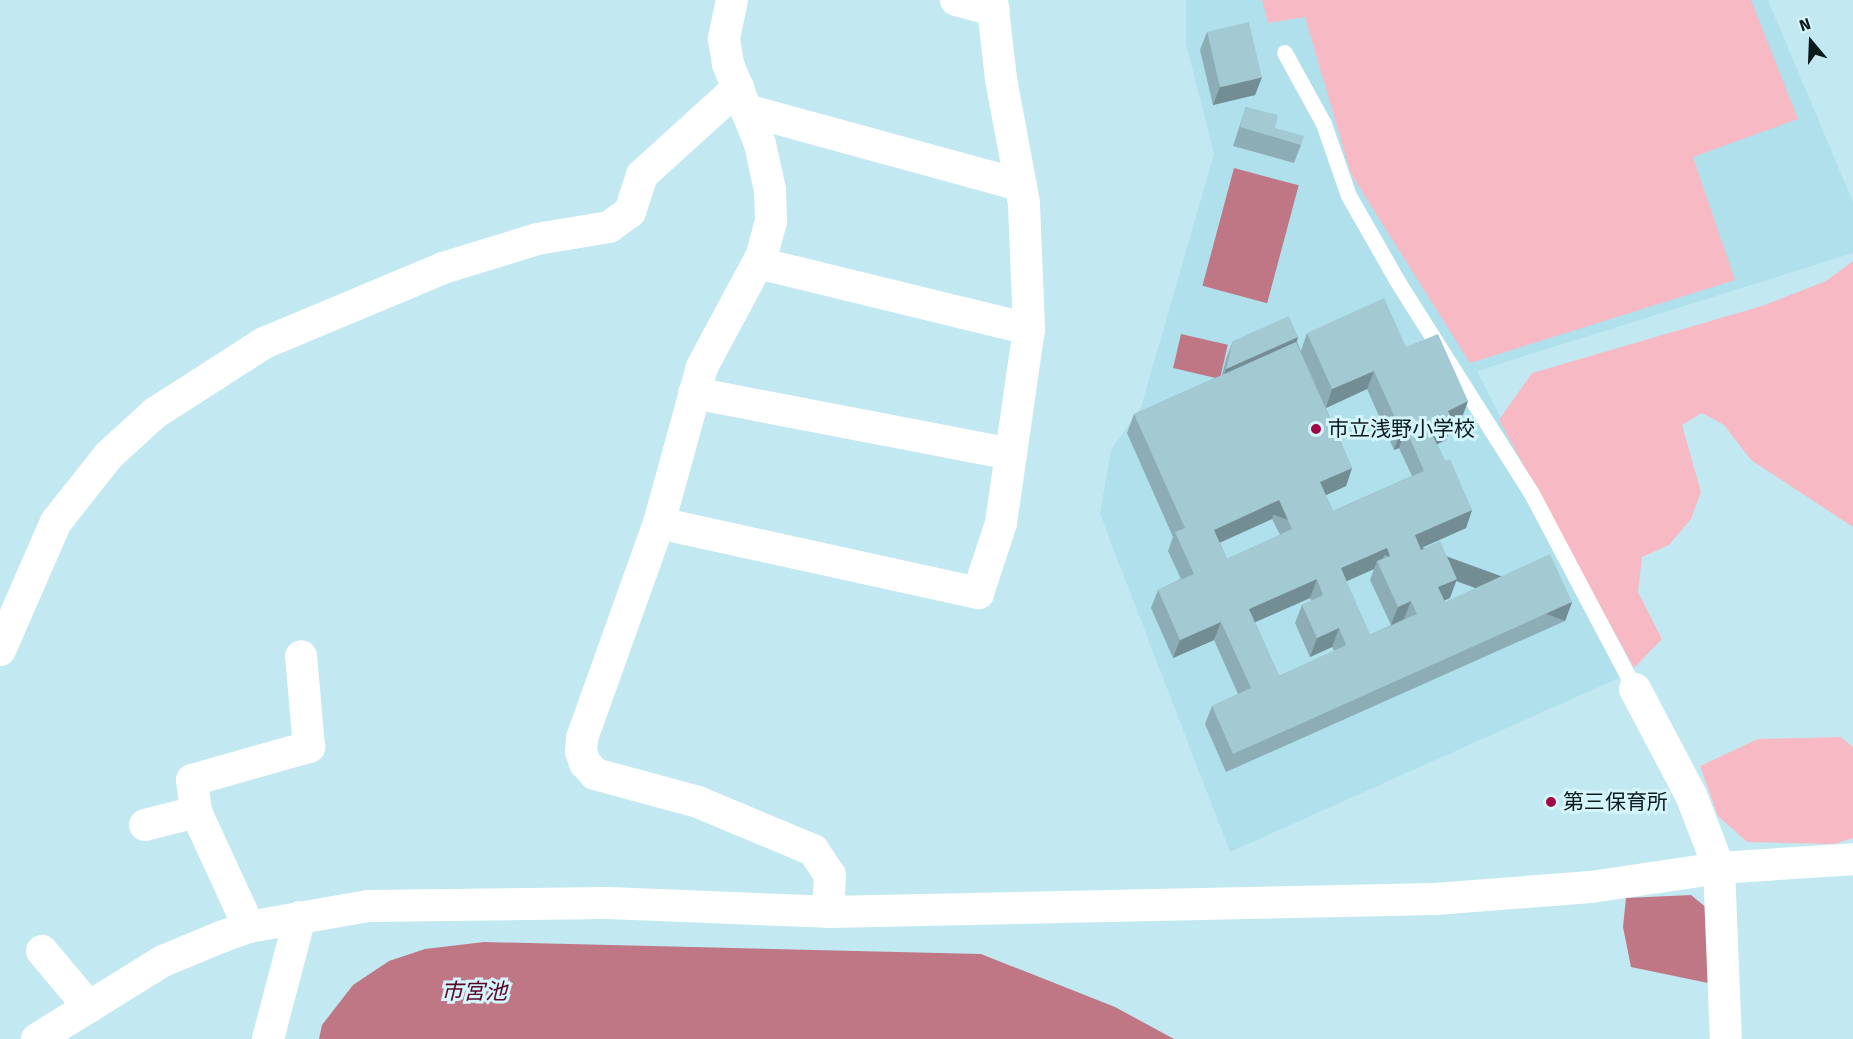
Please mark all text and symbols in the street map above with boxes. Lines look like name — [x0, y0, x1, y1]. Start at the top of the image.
north arrow — [1781, 12, 1841, 72]
text: N — [1797, 14, 1813, 35]
place label: 市立浅野小学校 — [1328, 416, 1475, 442]
marker: 市立浅野小学校 — [1309, 422, 1323, 436]
place label: 第三保育所 — [1563, 789, 1668, 815]
marker: 第三保育所 — [1544, 795, 1558, 809]
water label: 市宮池 — [441, 979, 507, 1005]

